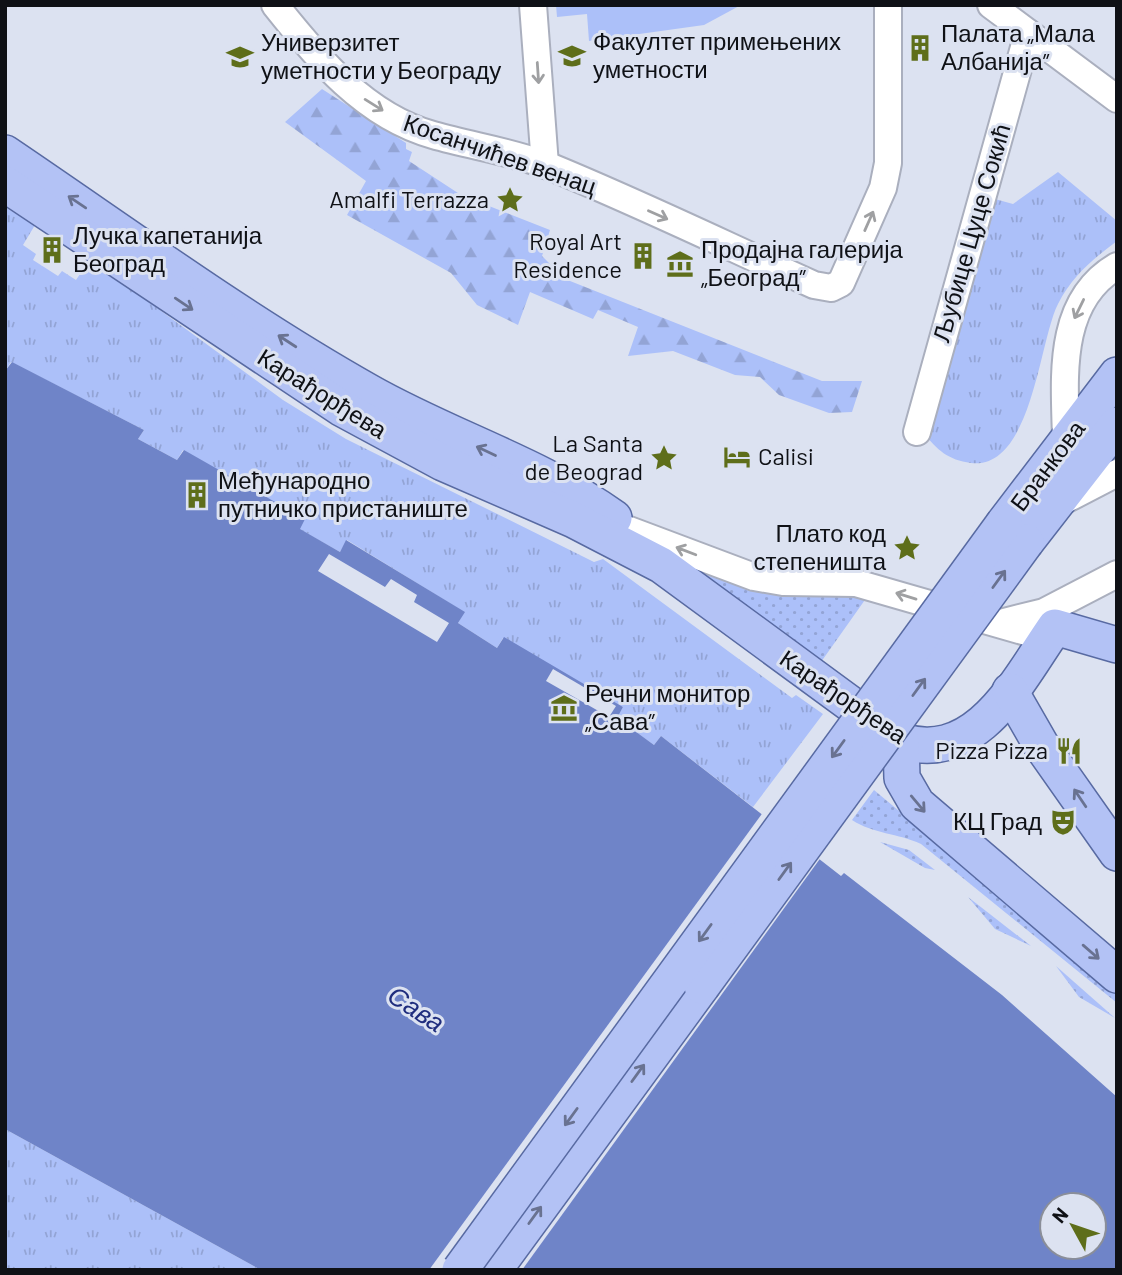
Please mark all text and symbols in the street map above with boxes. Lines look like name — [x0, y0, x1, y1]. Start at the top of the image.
place label: Палата „Мала Албанија” — [941, 18, 1096, 75]
place label: Факултет примењених уметности — [593, 26, 841, 83]
place label: Универзитет уметности у Београду — [261, 27, 501, 84]
building icon: Палата „Мала Албанија” — [905, 33, 935, 63]
school or university icon: Факултет примењених уметности — [557, 41, 587, 71]
school or university icon: Универзитет уметности у Београду — [225, 42, 255, 72]
one-way arrow — [532, 62, 545, 84]
one-way arrow — [363, 99, 383, 113]
street label: Косанчићев венац — [400, 107, 601, 200]
street label: Љубице Цуце Сокић — [926, 120, 1016, 345]
place label: Amalfi Terrazza — [329, 184, 489, 213]
place icon: Amalfi Terrazza — [495, 185, 525, 215]
one-way arrow — [68, 195, 87, 209]
one-way arrow — [647, 209, 668, 222]
one-way arrow — [863, 211, 876, 232]
place label: Лучка капетанија Београд — [73, 220, 263, 277]
place label: Royal Art Residence — [513, 226, 622, 283]
place label: Продајна галерија „Београд” — [701, 234, 904, 291]
building icon: Лучка капетанија Београд — [37, 235, 67, 265]
building icon: Royal Art Residence — [628, 241, 658, 271]
museum icon: Продајна галерија „Београд” — [665, 249, 695, 279]
one-way arrow — [174, 297, 193, 311]
one-way arrow — [1072, 298, 1086, 318]
one-way arrow — [277, 334, 297, 348]
street label: Карађорђева — [253, 342, 393, 444]
street label: Бранкова — [1003, 414, 1091, 516]
place label: La Santa de Beograd — [524, 428, 643, 485]
place label: Calisi — [758, 441, 814, 470]
hotel icon: Calisi — [722, 442, 752, 472]
one-way arrow — [476, 443, 497, 457]
place icon: La Santa de Beograd — [649, 443, 679, 473]
place label: Међународно путничко пристаниште — [218, 465, 468, 522]
building icon: Међународно путничко пристаниште — [182, 480, 212, 510]
place label: Плато код степеништа — [754, 518, 887, 575]
place icon: Плато код степеништа — [892, 533, 922, 563]
one-way arrow — [675, 544, 697, 557]
one-way arrow — [991, 570, 1006, 589]
one-way arrow — [896, 589, 918, 602]
street label: Карађорђева — [775, 643, 913, 749]
place label: Речни монитор „Сава” — [585, 678, 750, 735]
one-way arrow — [912, 679, 927, 697]
museum icon: Речни монитор „Сава” — [549, 693, 579, 723]
place label: Pizza Pizza — [935, 735, 1048, 764]
restaurant icon: Pizza Pizza — [1054, 736, 1084, 766]
one-way arrow — [831, 740, 846, 758]
one-way arrow — [1072, 789, 1087, 808]
one-way arrow — [910, 795, 926, 813]
place label: КЦ Град — [953, 806, 1042, 835]
theatre icon: КЦ Град — [1048, 807, 1078, 837]
one-way arrow — [778, 862, 793, 881]
one-way arrow — [697, 924, 712, 942]
one-way arrow — [1081, 944, 1099, 960]
water label: Сава — [383, 978, 451, 1037]
one-way arrow — [630, 1064, 645, 1083]
one-way arrow — [564, 1108, 579, 1127]
north arrow — [1038, 1191, 1108, 1261]
text: N — [1047, 1203, 1072, 1227]
one-way arrow — [527, 1206, 542, 1225]

